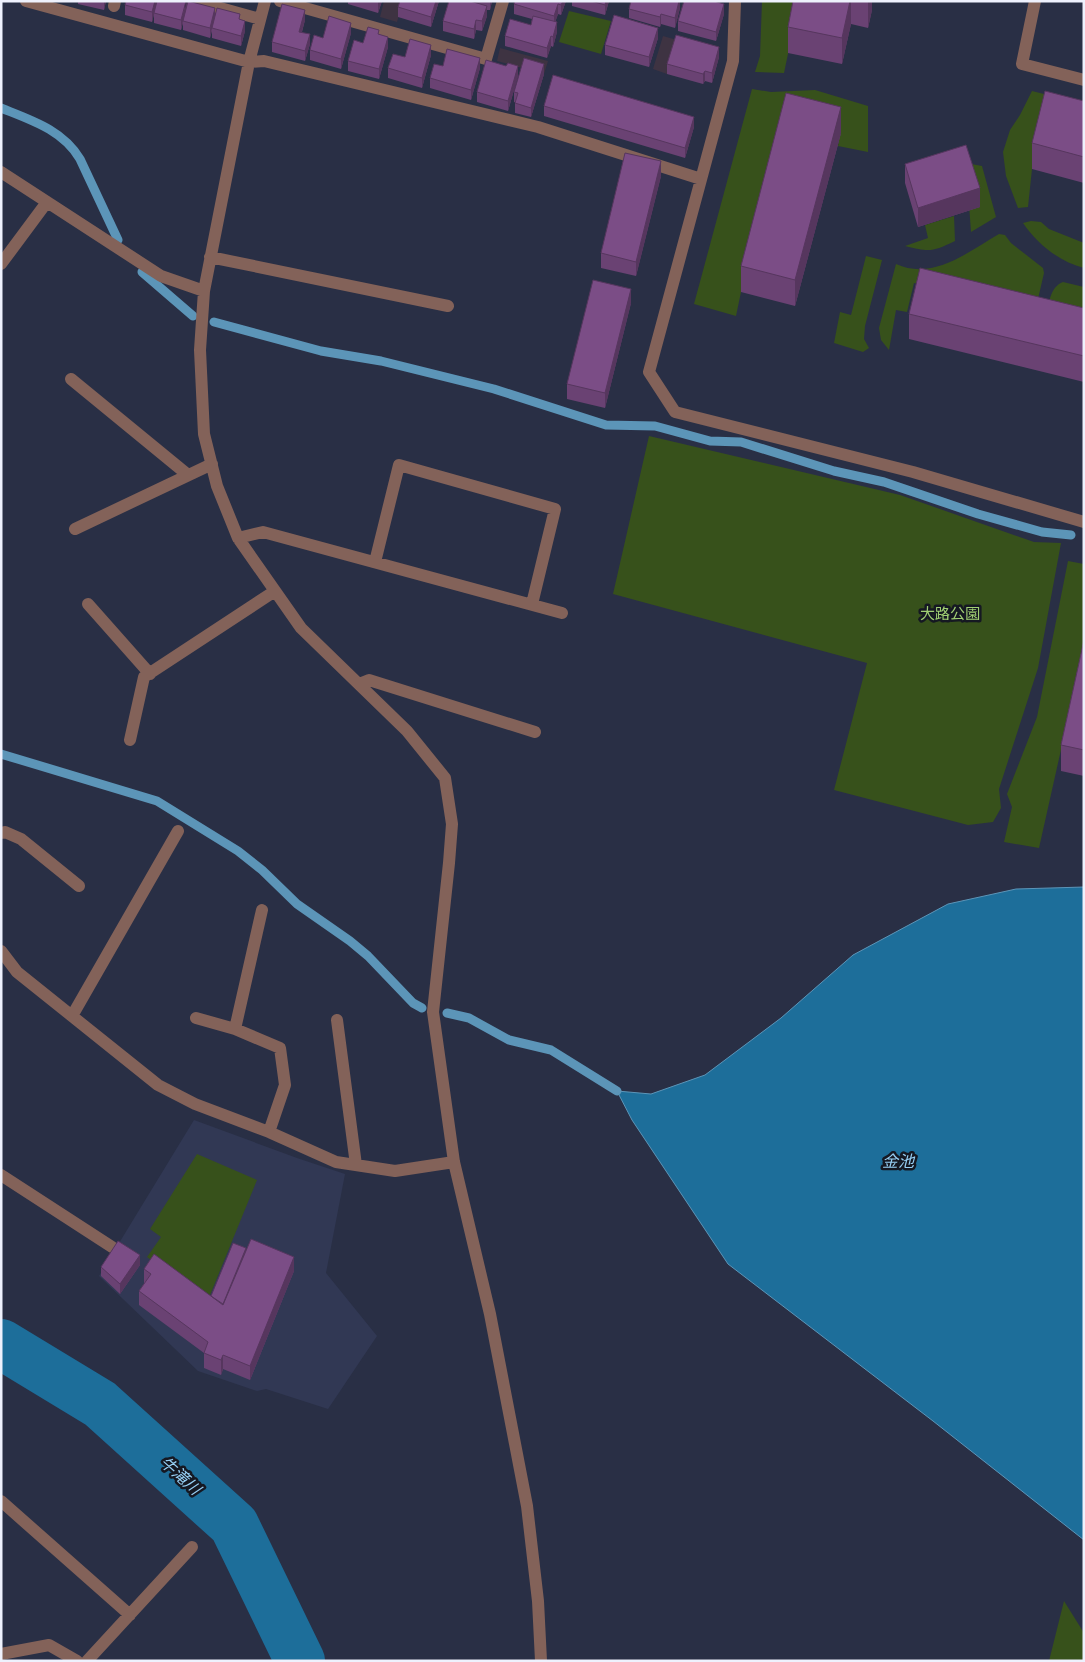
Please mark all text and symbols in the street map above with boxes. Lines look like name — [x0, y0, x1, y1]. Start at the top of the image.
park label: 大路公園 — [920, 605, 980, 623]
water label: 金池 — [882, 1152, 916, 1172]
water label: 牛滝川 — [155, 1453, 206, 1501]

